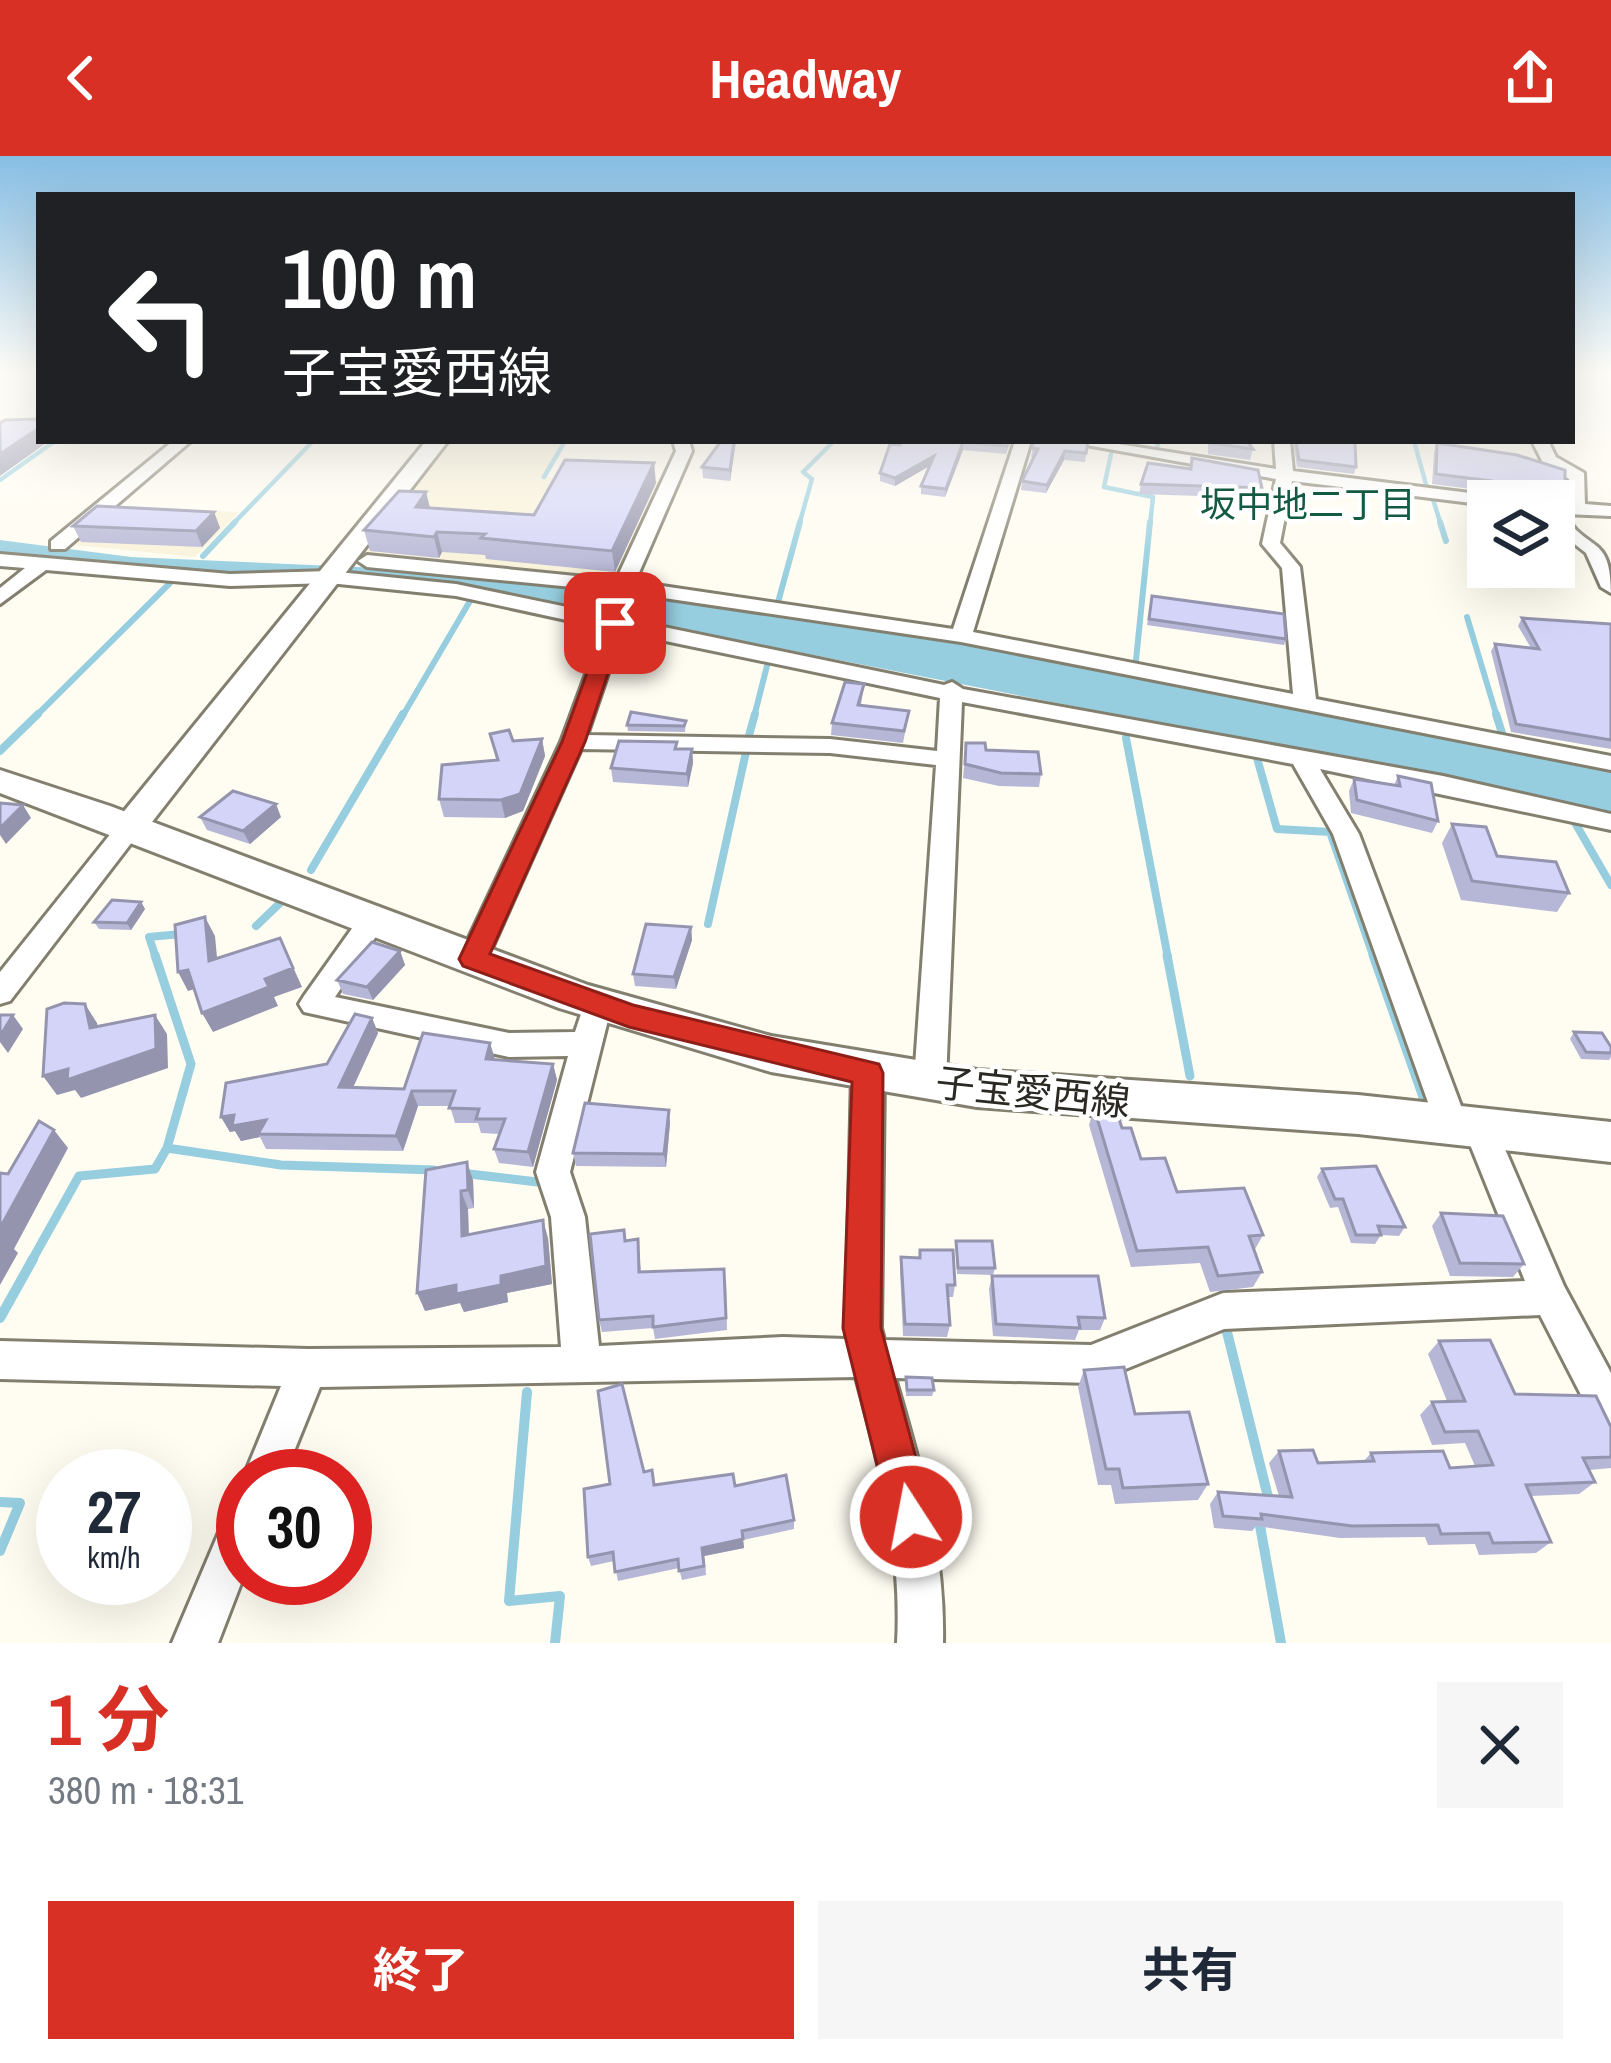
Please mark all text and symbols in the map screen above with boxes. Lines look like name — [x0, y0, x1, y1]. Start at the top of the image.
text: Headway — [710, 42, 901, 115]
icon: back — [48, 45, 114, 111]
icon: share — [1497, 45, 1563, 111]
text: 100 m — [282, 221, 477, 334]
icon: left — [84, 240, 240, 396]
text: 子宝愛西線 — [282, 336, 552, 409]
district label: 坂中地二丁目 — [1200, 480, 1416, 528]
map controls — [1467, 480, 1575, 588]
button: layers — [1467, 480, 1575, 588]
pin — [564, 572, 666, 674]
icon: arrive — [582, 590, 648, 656]
street label: 子宝愛西線 — [933, 1056, 1133, 1128]
speed limit sign: 30 — [216, 1449, 372, 1605]
position arrow — [848, 1454, 974, 1580]
text: 27 — [87, 1471, 141, 1552]
text: km/h — [87, 1537, 141, 1577]
text: 1 分 — [48, 1670, 169, 1767]
button: close — [1437, 1682, 1563, 1808]
text: 380 m · 18:31 — [48, 1764, 244, 1816]
button: 終了 — [48, 1901, 794, 2039]
button: 共有 — [818, 1901, 1563, 2039]

